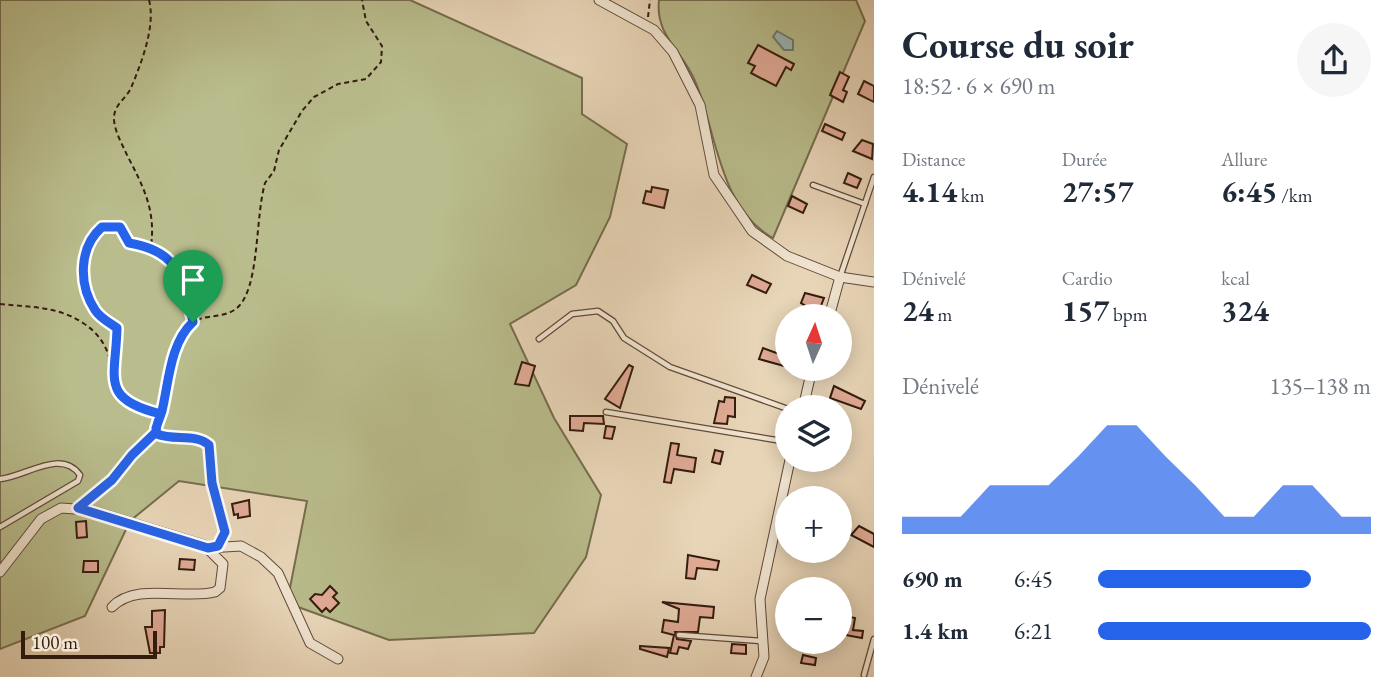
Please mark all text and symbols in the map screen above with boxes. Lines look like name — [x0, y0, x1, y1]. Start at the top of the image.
text: Course du soir — [902, 20, 1134, 69]
button: share — [1297, 23, 1371, 97]
text: 18:52 · 6 × 690 m — [902, 71, 1055, 101]
text: Distance — [902, 147, 965, 172]
text: Durée — [1062, 147, 1107, 172]
text: Allure — [1221, 147, 1267, 172]
text: 4.14 — [902, 172, 957, 211]
text: 27:57 — [1062, 172, 1134, 211]
text: 6:45 — [1221, 172, 1277, 211]
text: km — [957, 183, 985, 208]
text: /km — [1277, 183, 1312, 208]
pin — [163, 250, 223, 322]
icon: arrive — [174, 261, 212, 299]
text: Dénivelé — [902, 266, 966, 291]
text: Cardio — [1062, 266, 1113, 291]
text: kcal — [1221, 266, 1250, 291]
text: 24 — [902, 291, 934, 330]
text: 157 — [1062, 291, 1109, 330]
text: 324 — [1221, 291, 1269, 330]
text: m — [934, 302, 952, 327]
text: bpm — [1109, 302, 1148, 327]
north arrow — [775, 304, 852, 382]
map controls — [775, 304, 852, 654]
text: Dénivelé — [902, 371, 979, 401]
text: 135–138 m — [1270, 371, 1371, 401]
button: layers — [775, 395, 852, 472]
button: + — [775, 486, 852, 563]
text: 690 m — [902, 564, 963, 594]
text: 6:45 — [1014, 564, 1053, 594]
button: − — [775, 577, 852, 654]
text: 1.4 km — [902, 616, 969, 646]
text: 6:21 — [1014, 616, 1053, 646]
scale bar — [21, 628, 158, 660]
text: 100 m — [32, 630, 78, 655]

